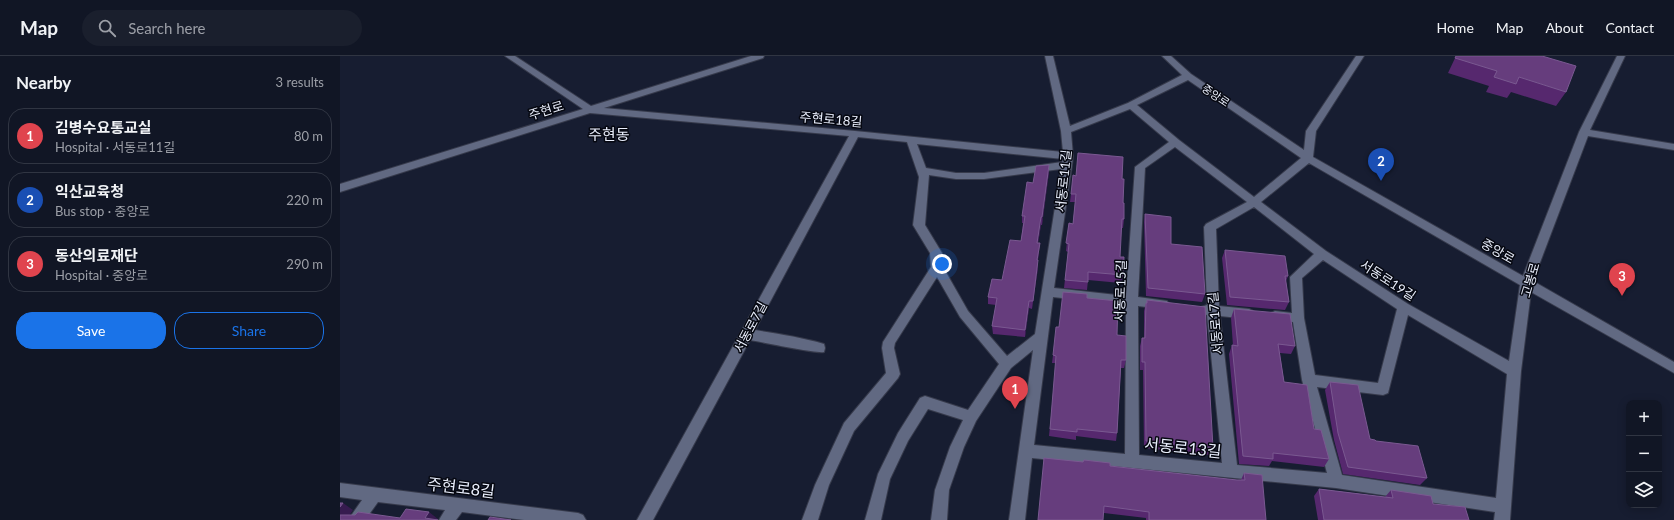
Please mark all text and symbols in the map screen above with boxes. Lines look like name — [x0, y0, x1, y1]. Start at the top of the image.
search box — [82, 10, 362, 46]
text: Map — [20, 16, 58, 39]
icon: search — [96, 17, 118, 39]
text: Search here — [128, 19, 206, 37]
text: Home — [1436, 19, 1474, 36]
text: Map — [1496, 19, 1523, 36]
text: About — [1545, 19, 1583, 36]
text: Contact — [1605, 19, 1654, 36]
text: Nearby — [16, 72, 71, 93]
text: 3 results — [276, 74, 324, 90]
street label: 중앙로 — [1200, 81, 1232, 109]
street label: 주현로 — [526, 97, 566, 123]
street label: 주현로18길 — [799, 108, 863, 130]
text: 김병수요통교실 — [55, 118, 152, 136]
district label: 주현동 — [588, 125, 630, 143]
text: 1 — [26, 128, 34, 144]
text: 80 m — [294, 128, 323, 144]
text: Hospital · 서동로11길 — [55, 139, 175, 155]
pin: 2 — [1368, 148, 1394, 181]
street label: 서동로11길 — [1052, 149, 1074, 213]
text: 익산교육청 — [55, 182, 124, 200]
text: 2 — [26, 192, 34, 208]
text: 220 m — [286, 192, 323, 208]
text: Bus stop · 중앙로 — [55, 203, 150, 219]
street label: 중앙로 — [1478, 235, 1518, 267]
text: 동산의료재단 — [55, 246, 138, 264]
your location — [932, 254, 952, 274]
text: 3 — [26, 256, 34, 272]
text: 290 m — [286, 256, 323, 272]
street label: 서동로19길 — [1357, 256, 1419, 304]
street label: 서동로15길 — [1111, 259, 1129, 323]
street label: 고봉로 — [1517, 261, 1543, 299]
pin: 3 — [1609, 263, 1635, 296]
text: Hospital · 중앙로 — [55, 267, 148, 283]
street label: 서동로17길 — [1204, 291, 1226, 355]
street label: 서동로7길 — [730, 299, 770, 355]
button: Save — [16, 312, 166, 349]
button: Share — [174, 312, 324, 349]
pin: 1 — [1002, 376, 1028, 409]
map controls — [1626, 400, 1662, 508]
button: + — [1626, 400, 1662, 436]
street label: 서동로13길 — [1143, 434, 1223, 460]
button: − — [1626, 436, 1662, 472]
button: layers — [1626, 472, 1662, 508]
street label: 주현로8길 — [426, 473, 496, 501]

